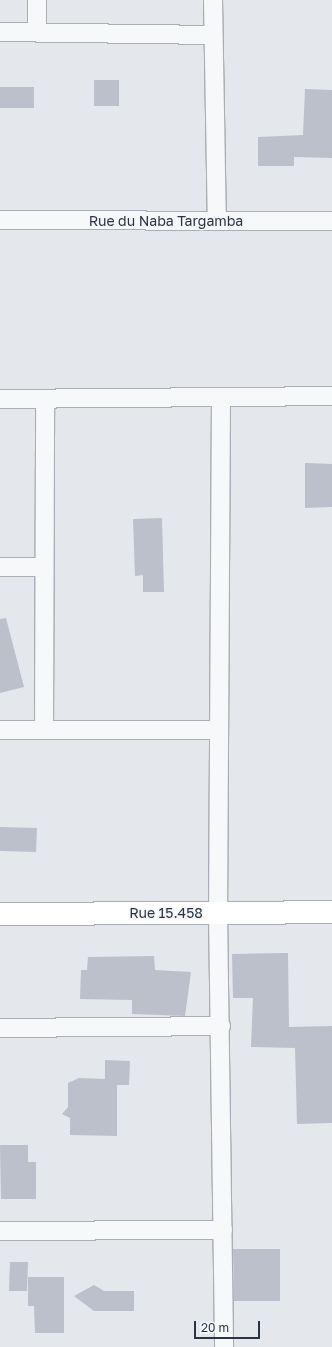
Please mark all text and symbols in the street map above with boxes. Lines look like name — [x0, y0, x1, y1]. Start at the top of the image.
street label: Rue du Naba Targamba — [89, 213, 243, 229]
street label: Rue 15.458 — [129, 905, 203, 921]
scale bar — [196, 1313, 262, 1339]
text: 20 m — [201, 1320, 229, 1335]

